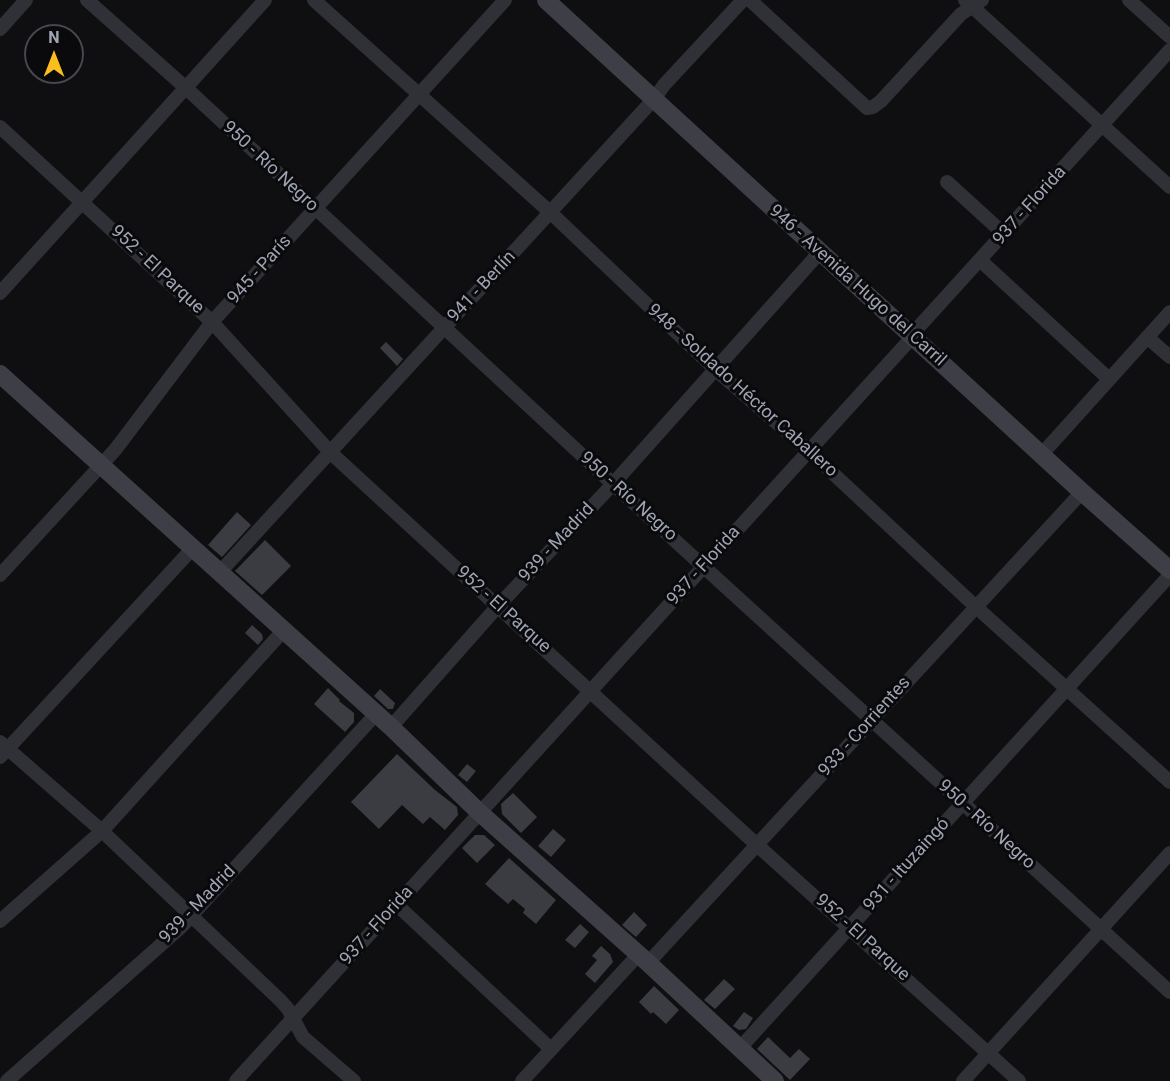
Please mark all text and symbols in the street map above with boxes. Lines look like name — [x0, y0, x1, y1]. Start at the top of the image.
north arrow — [24, 24, 84, 84]
text: N — [48, 28, 60, 47]
street label: 950 - Río Negro — [218, 117, 322, 217]
street label: 937 - Florida — [989, 162, 1071, 250]
street label: 946 - Avenida Hugo del Carril — [764, 201, 950, 371]
street label: 952 - El Parque — [106, 221, 208, 319]
street label: 945 - París — [223, 231, 297, 309]
street label: 941 - Berlín — [443, 247, 521, 327]
street label: 948 - Soldado Héctor Caballero — [642, 300, 842, 482]
street label: 950 - Río Negro — [575, 448, 681, 546]
street label: 939 - Madrid — [515, 499, 599, 587]
street label: 937 - Florida — [663, 522, 745, 610]
street label: 952 - El Parque — [451, 562, 555, 658]
street label: 933 - Corrientes — [814, 673, 916, 781]
street label: 950 - Río Negro — [933, 776, 1039, 874]
street label: 931 - Ituzaingó — [859, 814, 955, 916]
street label: 939 - Madrid — [155, 861, 241, 949]
street label: 937 - Florida — [336, 882, 418, 970]
street label: 952 - El Parque — [810, 890, 914, 986]

